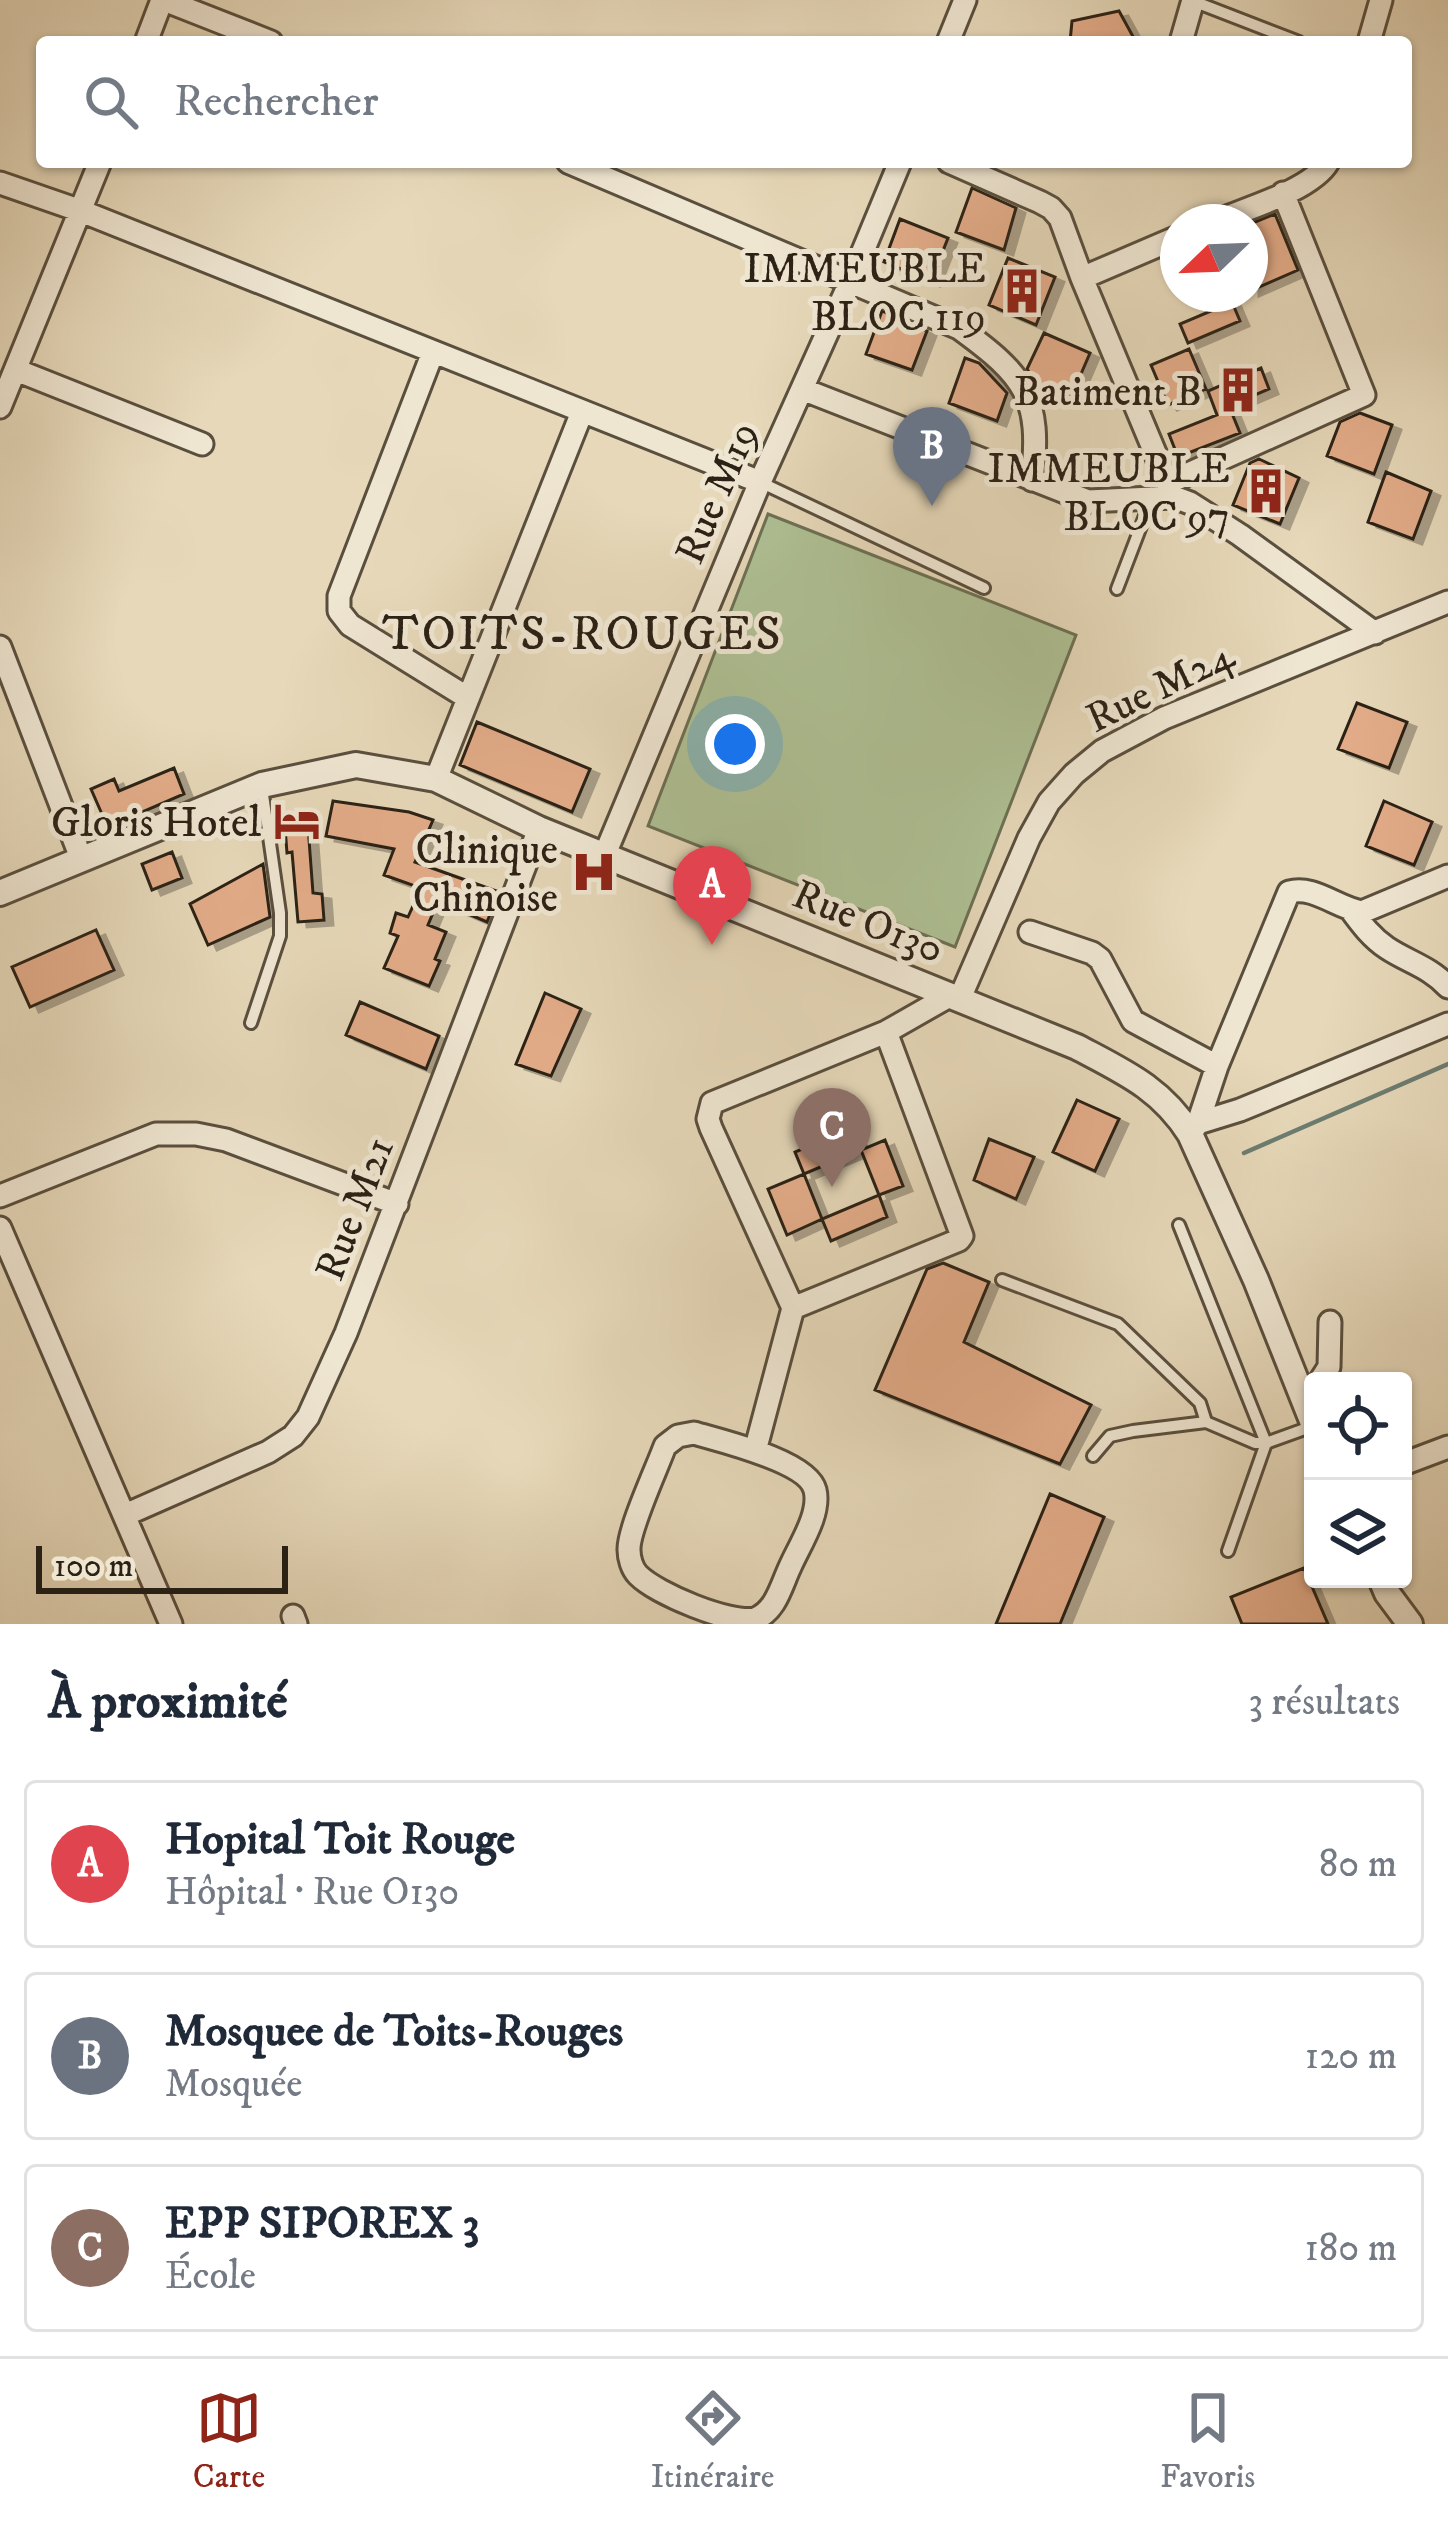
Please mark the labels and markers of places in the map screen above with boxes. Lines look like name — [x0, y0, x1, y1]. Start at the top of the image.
place label: IMMEUBLE BLOC 119 — [744, 244, 986, 344]
building icon: IMMEUBLE BLOC 119 — [997, 266, 1047, 316]
building icon: Batiment B — [1213, 365, 1263, 415]
place label: Batiment B — [1014, 367, 1202, 419]
pin: B — [893, 407, 971, 506]
place label: IMMEUBLE BLOC 97 — [988, 444, 1230, 544]
building icon: IMMEUBLE BLOC 97 — [1241, 466, 1291, 516]
hotel icon: Gloris Hotel — [272, 796, 322, 846]
place label: Gloris Hotel — [51, 798, 261, 850]
place label: Clinique Chinoise — [413, 825, 558, 925]
pin: A — [673, 846, 751, 945]
hospital icon: Clinique Chinoise — [569, 847, 619, 897]
pin: C — [793, 1088, 871, 1187]

